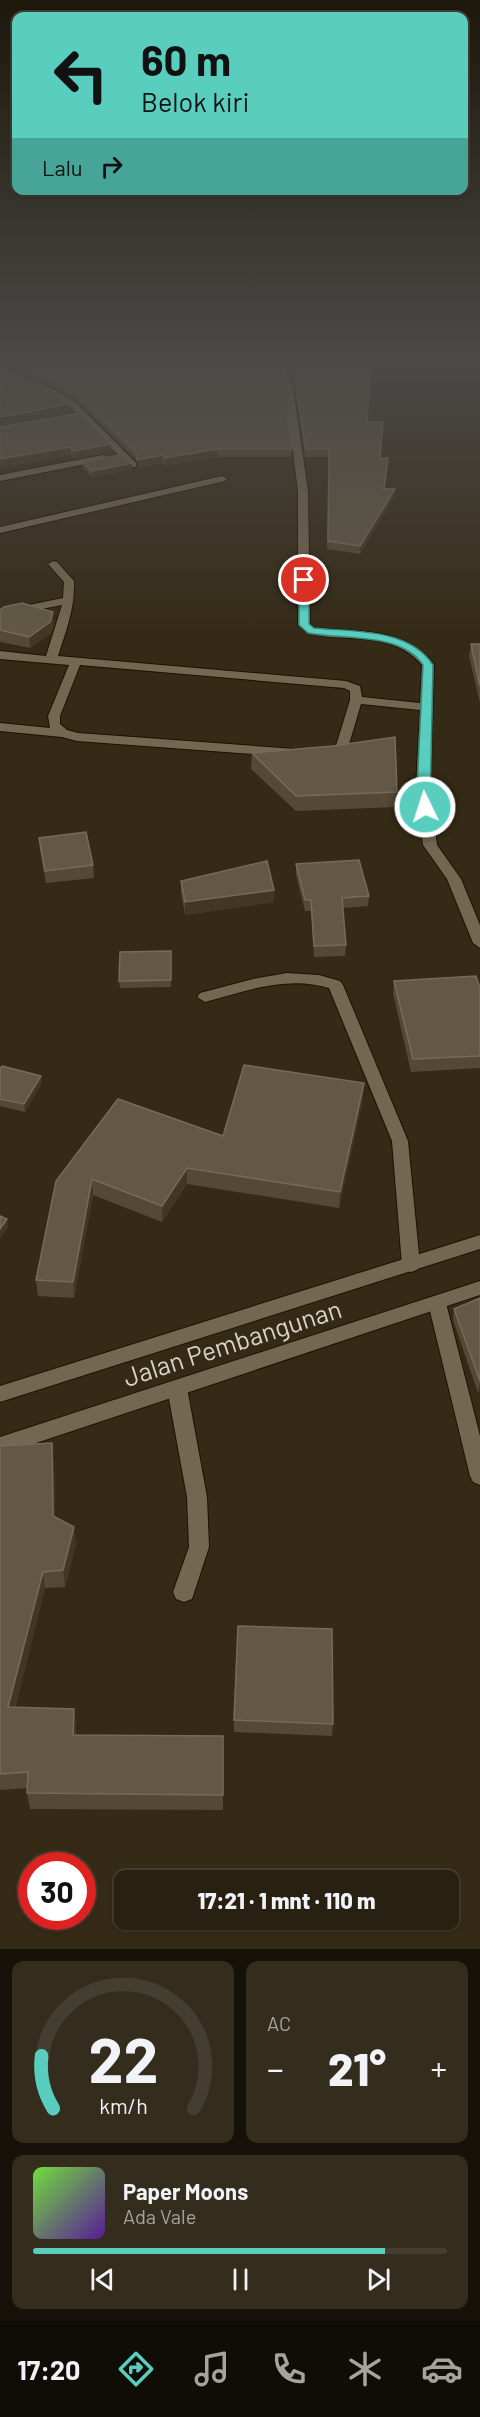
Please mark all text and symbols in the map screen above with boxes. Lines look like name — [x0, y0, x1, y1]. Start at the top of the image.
text: 60 m — [141, 34, 231, 84]
icon: left — [42, 36, 120, 114]
text: Belok kiri — [141, 85, 249, 117]
icon: right — [95, 150, 128, 183]
text: Lalu — [42, 154, 83, 180]
pin — [278, 554, 329, 605]
icon: arrive — [287, 563, 320, 596]
position arrow — [393, 775, 457, 839]
street label: Jalan Pembangunan — [119, 1292, 345, 1392]
speed limit sign: 30 — [18, 1852, 96, 1930]
text: 17:21 · 1 mnt · 110 m — [197, 1887, 376, 1913]
text: AC — [267, 2011, 291, 2035]
text: 22 — [88, 2021, 158, 2095]
text: 21° — [328, 2041, 386, 2095]
text: − — [267, 2048, 284, 2088]
text: + — [430, 2048, 447, 2088]
text: km/h — [99, 2093, 147, 2118]
text: Paper Moons — [123, 2178, 248, 2204]
text: Ada Vale — [123, 2204, 196, 2228]
icon: previous — [86, 2263, 119, 2296]
icon: pause — [224, 2263, 257, 2296]
icon: next — [362, 2263, 395, 2296]
icon: directions — [115, 2348, 157, 2390]
icon: music — [191, 2348, 233, 2390]
icon: phone — [268, 2348, 310, 2390]
icon: climate — [344, 2348, 386, 2390]
icon: car — [421, 2348, 463, 2390]
text: 17:20 — [17, 2353, 81, 2385]

